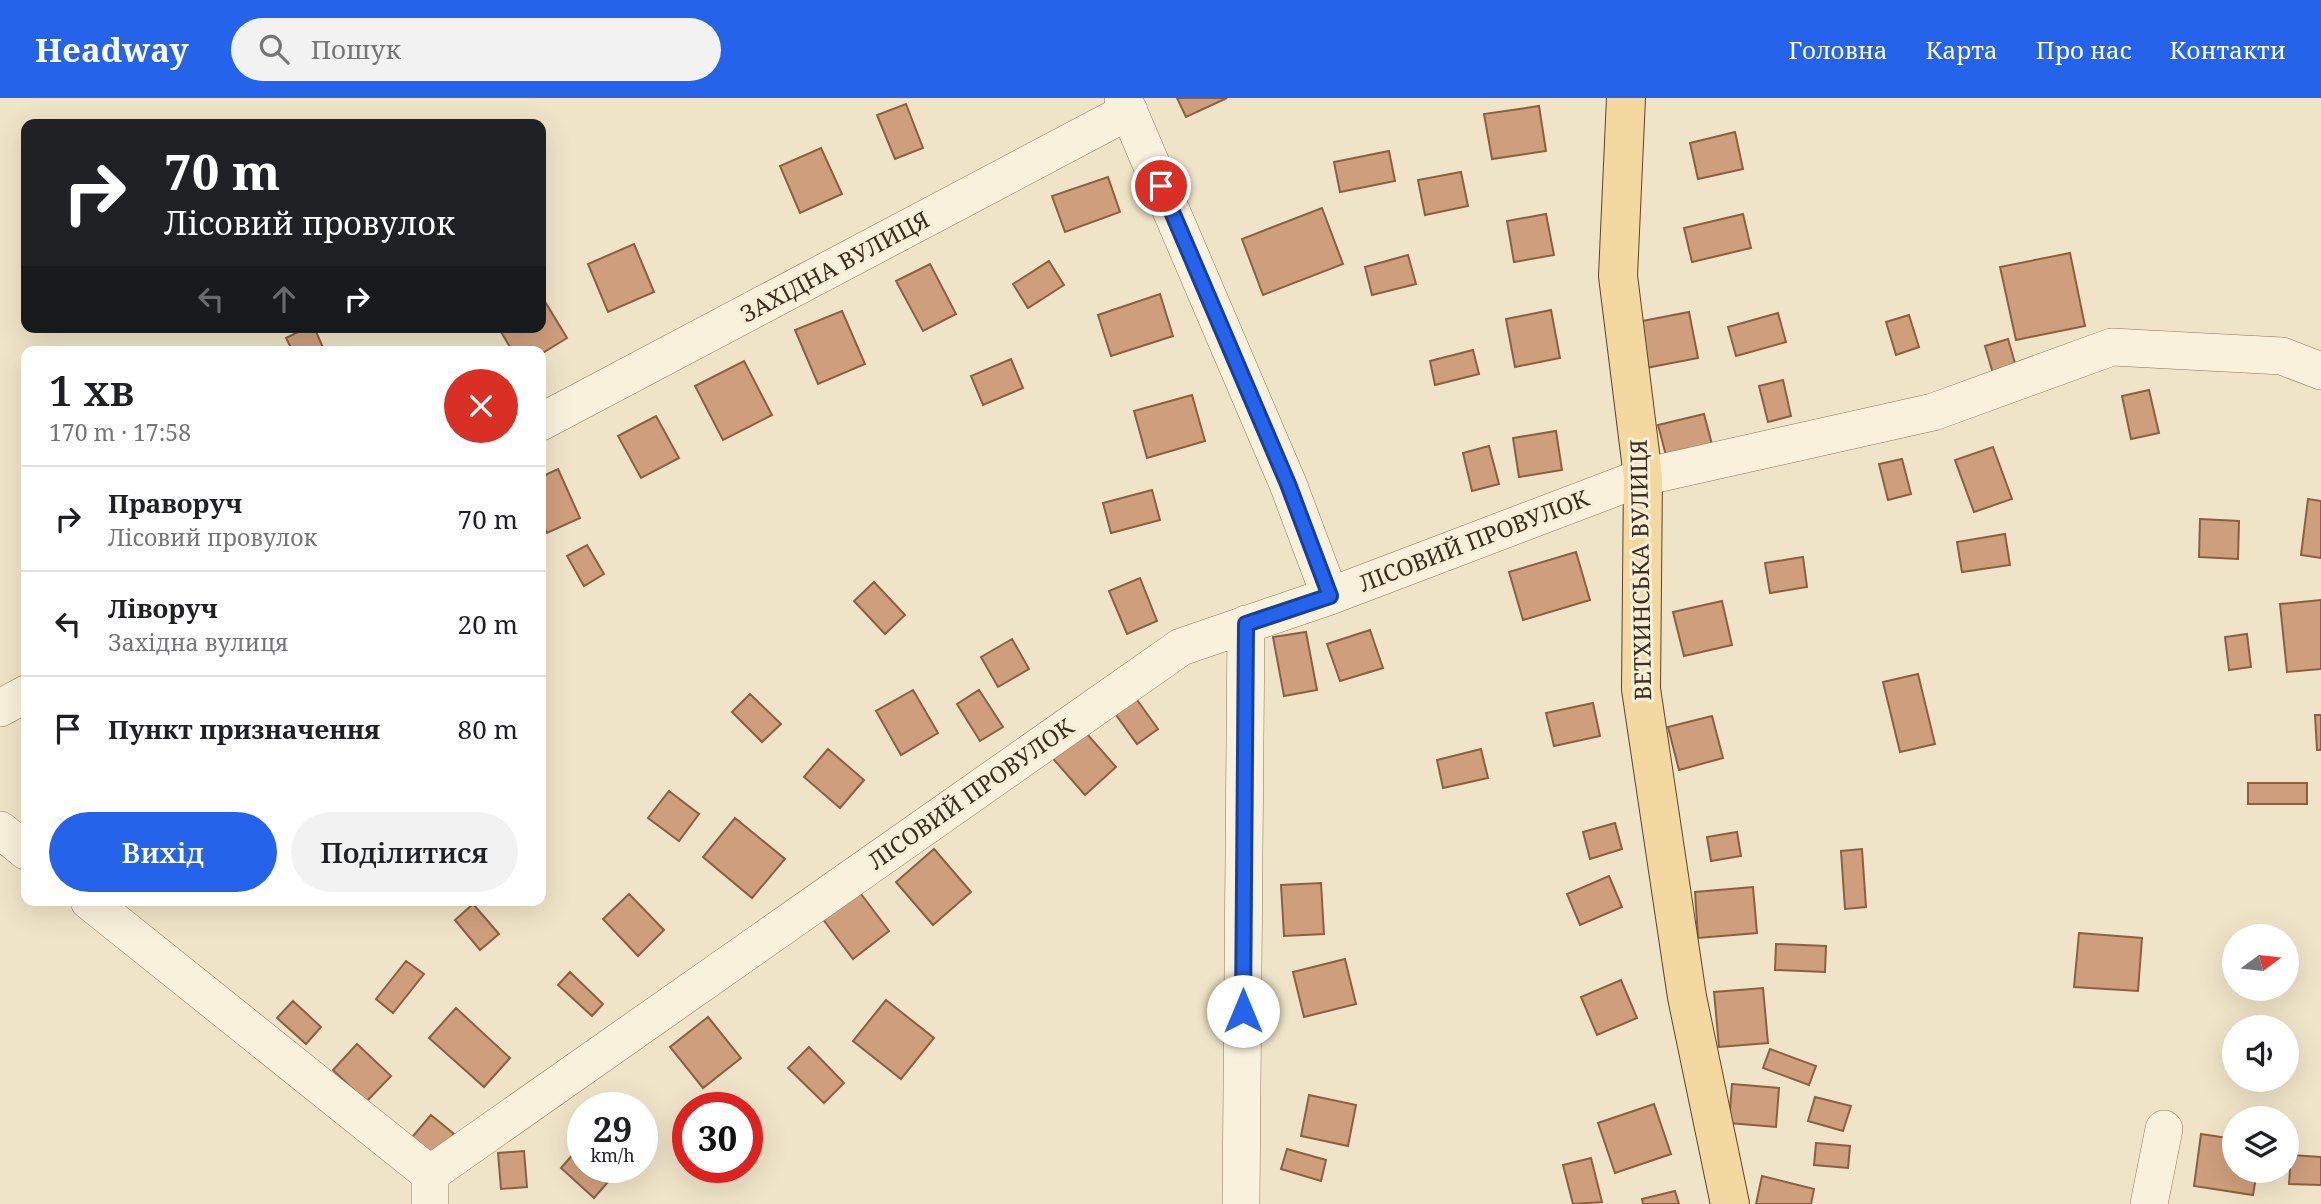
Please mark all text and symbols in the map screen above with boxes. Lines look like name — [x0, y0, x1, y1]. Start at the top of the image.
search box — [231, 18, 721, 81]
text: Headway — [35, 27, 189, 72]
icon: search — [255, 30, 293, 68]
text: Пошук — [311, 31, 401, 67]
text: Головна — [1788, 33, 1888, 66]
text: Карта — [1926, 33, 1998, 66]
text: Про нас — [2036, 33, 2132, 66]
text: Контакти — [2170, 33, 2286, 66]
text: 70 m — [164, 138, 280, 204]
icon: right — [49, 147, 140, 238]
pin — [1131, 156, 1191, 216]
icon: arrive — [1142, 167, 1180, 205]
text: Лісовий провулок — [164, 201, 455, 244]
street label: ЗАХІДНА ВУЛИЦЯ — [734, 203, 935, 330]
icon: left — [192, 280, 230, 318]
icon: ahead — [265, 280, 303, 318]
icon: right — [338, 280, 376, 318]
text: 1 хв — [49, 361, 134, 418]
button: close — [444, 369, 518, 443]
text: 170 m · 17:58 — [49, 416, 191, 448]
street label: ВЕТХИНСЬКА ВУЛИЦЯ — [1622, 439, 1658, 701]
street label: ЛІСОВИЙ ПРОВУЛОК — [1354, 481, 1594, 599]
text: Праворуч — [108, 485, 242, 521]
icon: right — [49, 500, 87, 538]
text: 70 m — [458, 501, 518, 537]
text: Лісовий провулок — [108, 521, 317, 553]
text: Ліворуч — [108, 590, 218, 626]
icon: left — [49, 605, 87, 643]
text: 20 m — [458, 606, 518, 642]
text: Західна вулиця — [108, 626, 288, 658]
icon: arrive — [49, 710, 87, 748]
street label: ЛІСОВИЙ ПРОВУЛОК — [861, 710, 1080, 876]
text: Пункт призначення — [108, 711, 380, 747]
text: 80 m — [458, 711, 518, 747]
button: Вихід — [49, 812, 277, 892]
button: Поділитися — [291, 812, 518, 892]
north arrow — [2222, 924, 2300, 1001]
map controls — [2222, 924, 2299, 1183]
position arrow — [1206, 974, 1280, 1048]
button: sound — [2222, 1015, 2299, 1092]
speed limit sign: 30 — [672, 1092, 763, 1183]
text: 29 — [593, 1105, 632, 1152]
button: layers — [2222, 1106, 2299, 1183]
text: km/h — [590, 1143, 635, 1167]

